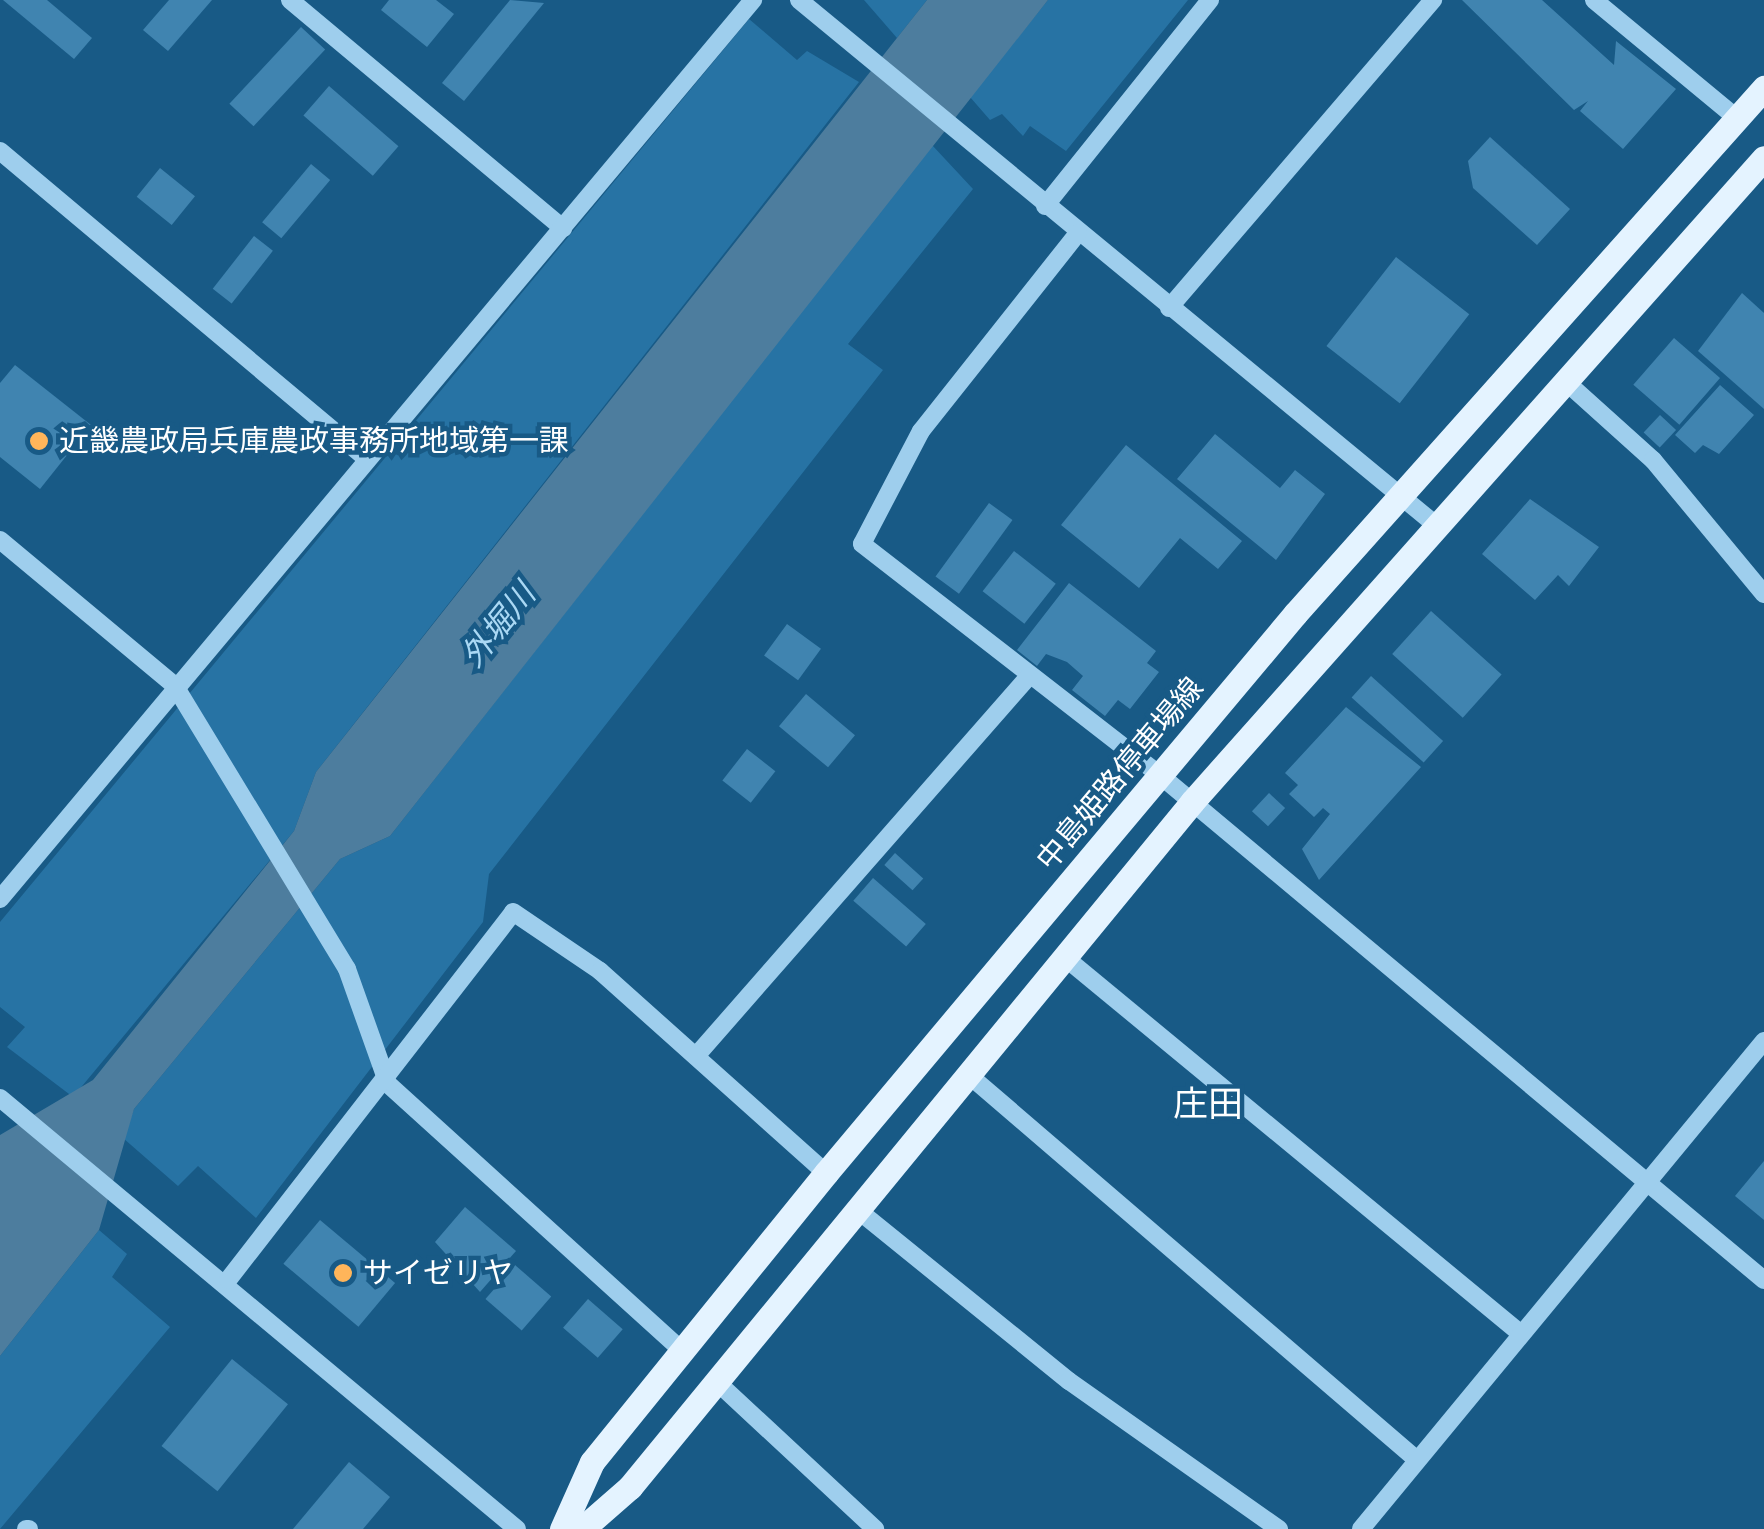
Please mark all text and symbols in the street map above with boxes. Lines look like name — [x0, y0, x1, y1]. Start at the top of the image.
place label: 近畿農政局兵庫農政事務所地域第一課 — [59, 423, 569, 459]
marker: 近畿農政局兵庫農政事務所地域第一課 — [28, 430, 50, 452]
water label: 外堀川 — [454, 577, 544, 675]
street label: 中島姫路停車場線 — [1029, 671, 1211, 877]
district label: 庄田 — [1173, 1084, 1243, 1126]
place label: サイゼリヤ — [363, 1255, 513, 1291]
marker: サイゼリヤ — [332, 1262, 354, 1284]

